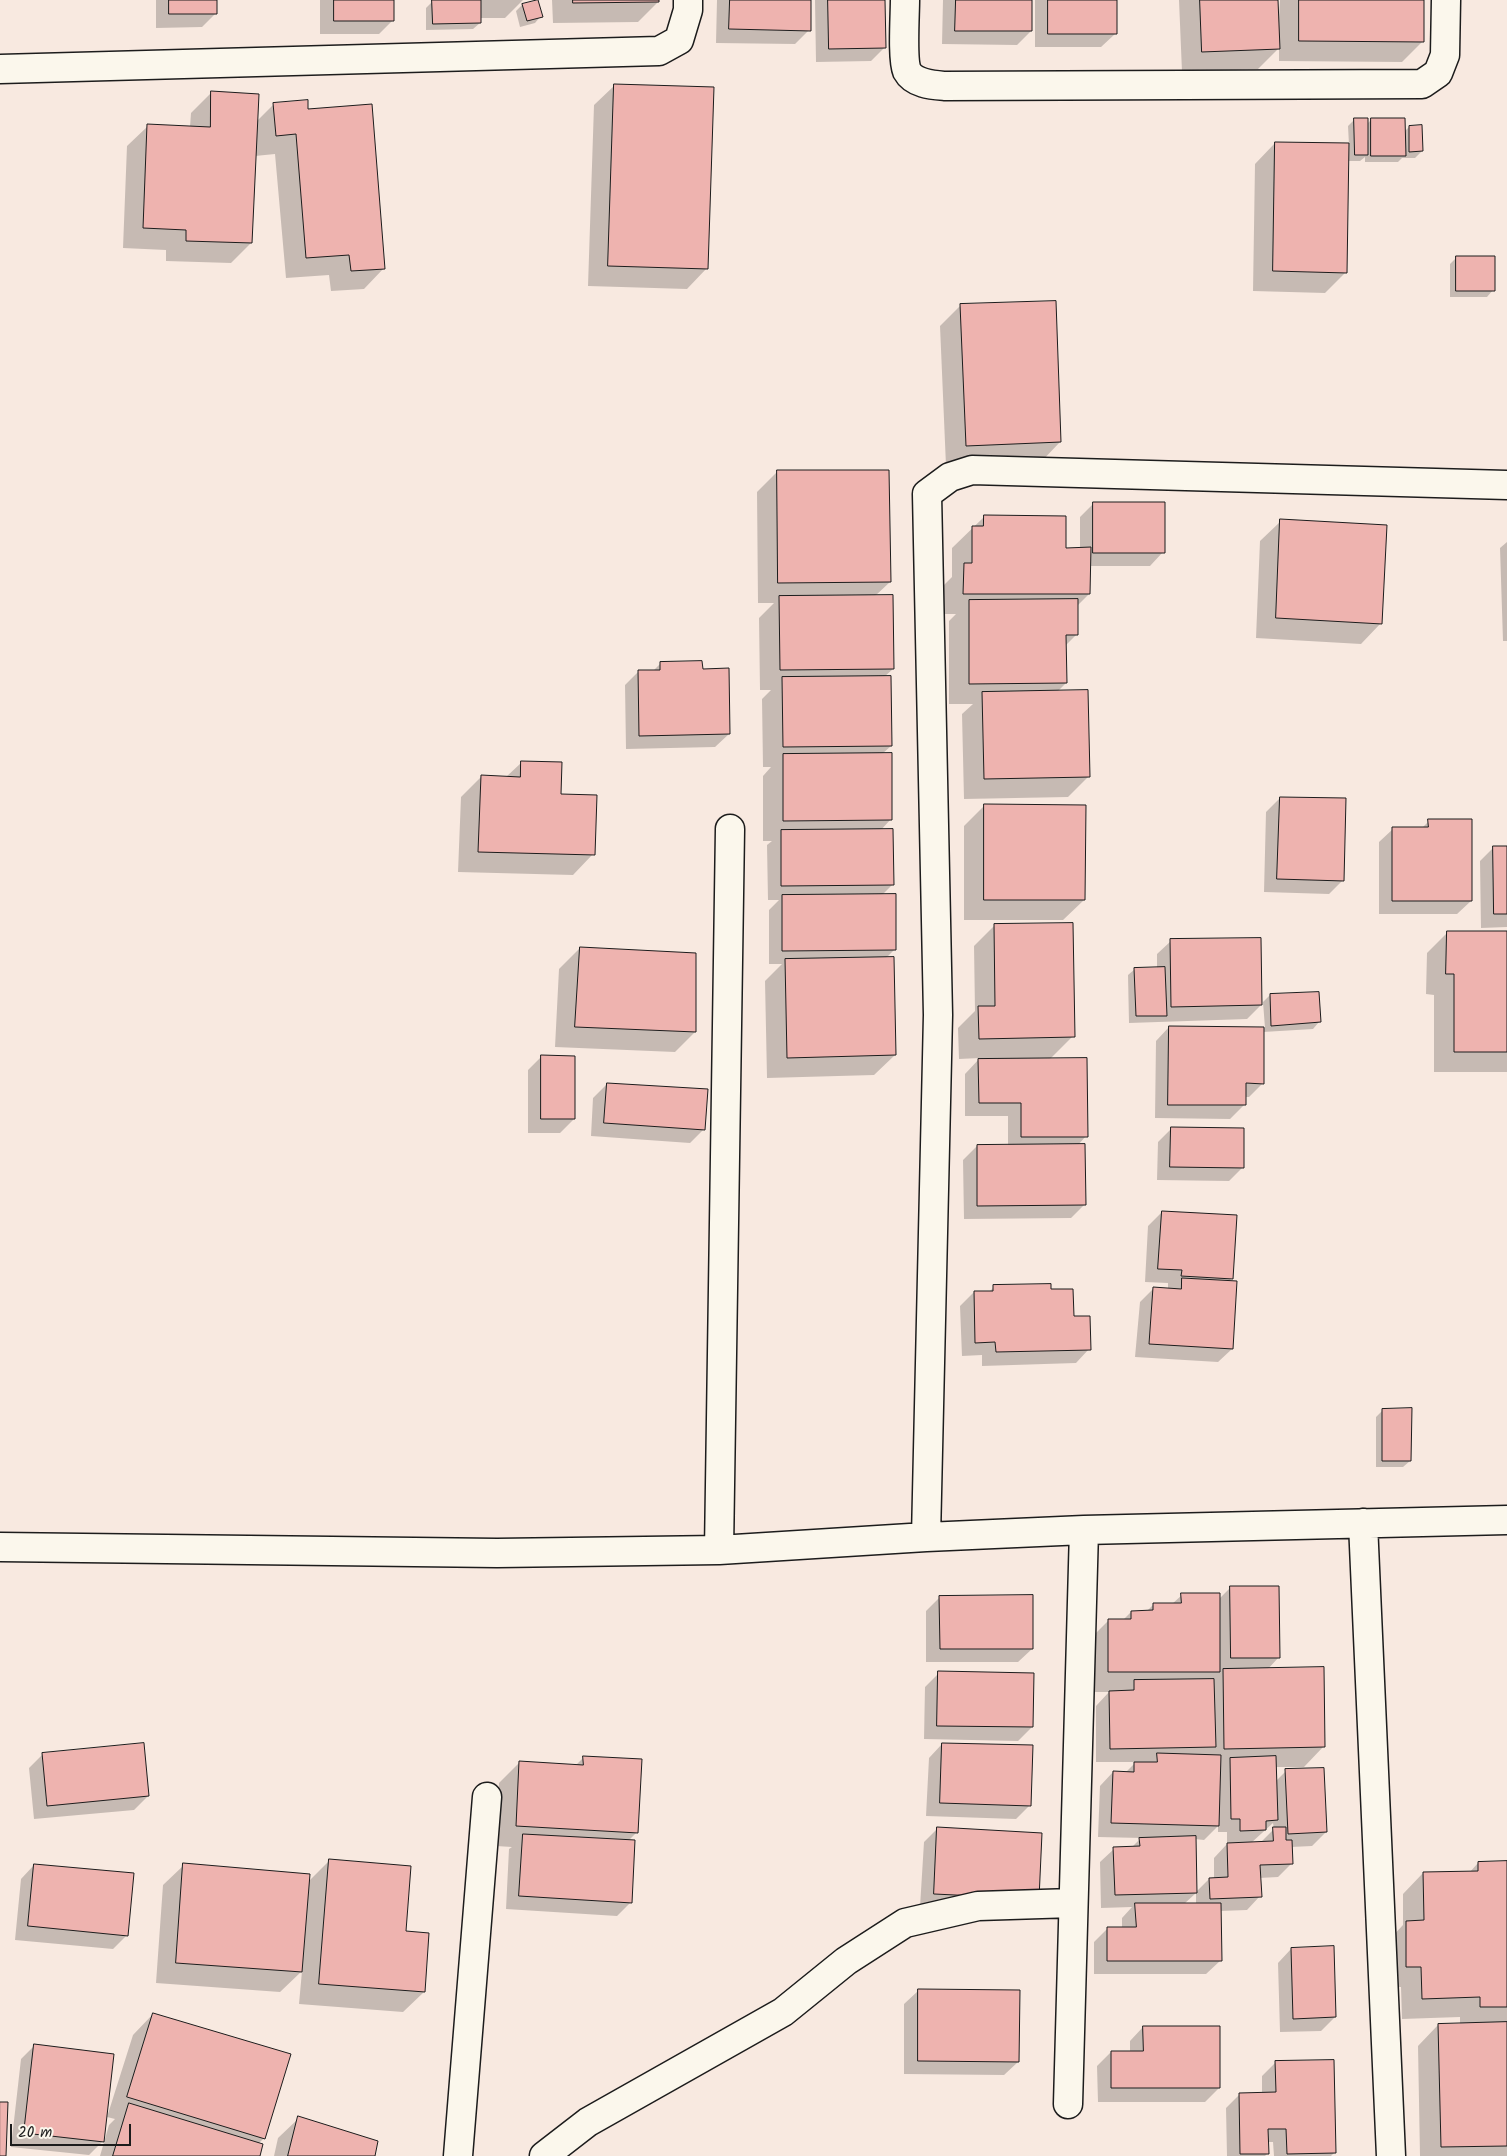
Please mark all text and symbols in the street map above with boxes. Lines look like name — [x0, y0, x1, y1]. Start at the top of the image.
scale bar — [12, 2114, 134, 2146]
text: 20 m — [18, 2121, 52, 2145]

